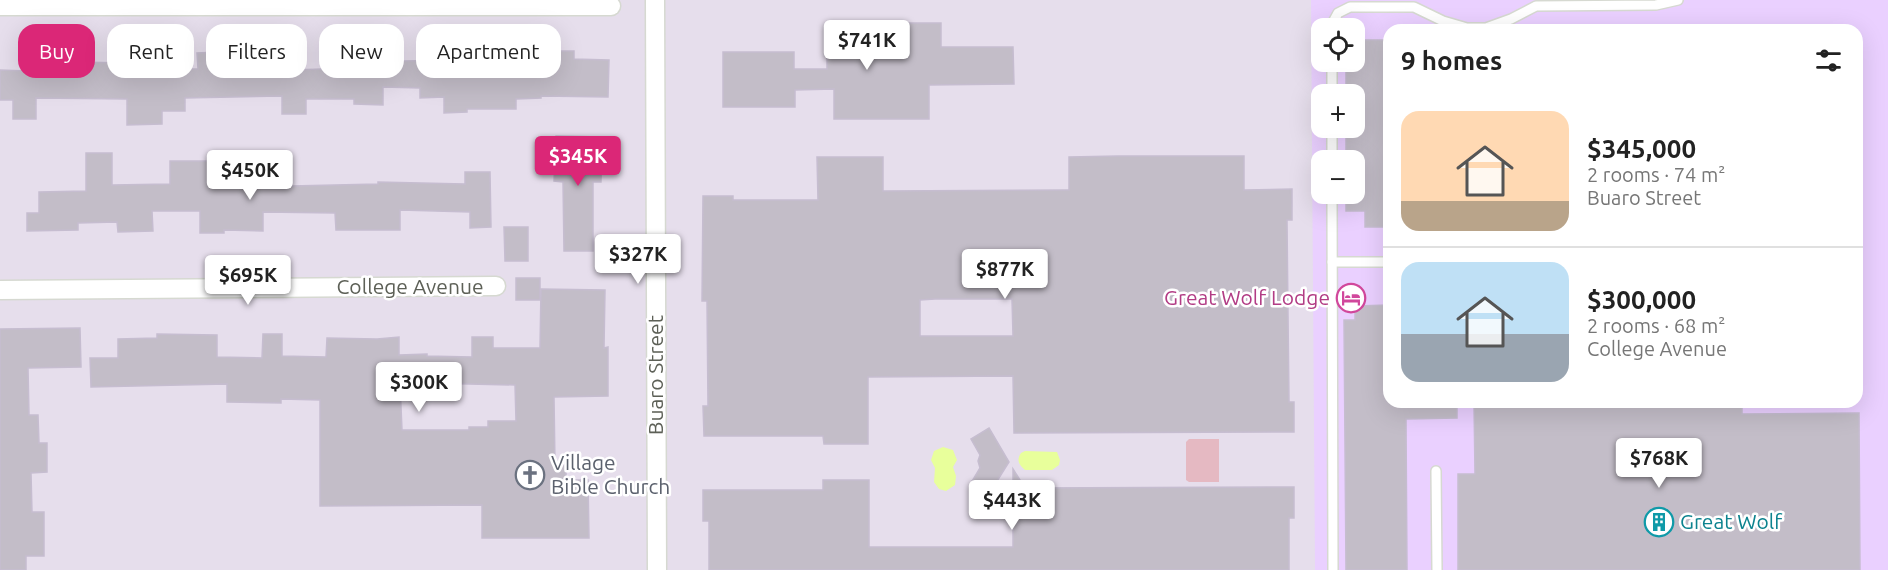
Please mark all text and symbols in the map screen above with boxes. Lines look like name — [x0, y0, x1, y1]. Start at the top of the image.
map controls — [1311, 18, 1365, 204]
button: locate — [1311, 18, 1365, 72]
pin: $741K — [825, 20, 909, 71]
chip: Buy — [18, 24, 95, 78]
chip: Rent — [107, 24, 194, 78]
chip: Filters — [206, 24, 307, 78]
chip: New — [319, 24, 404, 78]
chip: Apartment — [416, 24, 561, 78]
text: $741K — [838, 28, 896, 51]
icon: filters — [1812, 44, 1845, 77]
text: 9 homes — [1401, 46, 1502, 75]
button: + — [1311, 84, 1365, 138]
text: $345,000 — [1587, 134, 1696, 163]
icon: home — [1449, 135, 1521, 207]
pin: $345K — [536, 136, 620, 187]
text: $345K — [549, 144, 607, 167]
pin: $450K — [208, 150, 292, 201]
button: − — [1311, 150, 1365, 204]
text: $450K — [221, 158, 279, 181]
text: 2 rooms · 74 m² — [1587, 163, 1725, 186]
text: Buaro Street — [1587, 186, 1701, 209]
pin: $327K — [596, 234, 680, 285]
text: $327K — [609, 242, 667, 265]
pin: $877K — [963, 249, 1047, 300]
pin: $695K — [206, 255, 290, 306]
text: $877K — [976, 257, 1034, 280]
text: $695K — [219, 263, 277, 286]
street label: College Avenue — [337, 274, 483, 298]
hotel icon: Great Wolf Lodge — [1335, 282, 1367, 314]
place label: Great Wolf Lodge — [1164, 285, 1330, 309]
text: $300,000 — [1587, 285, 1696, 314]
icon: home — [1449, 286, 1521, 358]
text: 2 rooms · 68 m² — [1587, 314, 1725, 337]
street label: Buaro Street — [643, 315, 667, 435]
text: College Avenue — [1587, 337, 1727, 360]
pin: $300K — [377, 362, 461, 413]
text: $300K — [390, 370, 448, 393]
pin: $768K — [1617, 438, 1701, 489]
text: $768K — [1630, 446, 1688, 469]
place label: Village Bible Church — [551, 450, 670, 498]
church icon: Village Bible Church — [514, 459, 546, 491]
pin: $443K — [970, 480, 1054, 531]
text: $443K — [983, 488, 1041, 511]
building icon: Great Wolf — [1643, 506, 1675, 538]
place label: Great Wolf — [1680, 509, 1783, 533]

